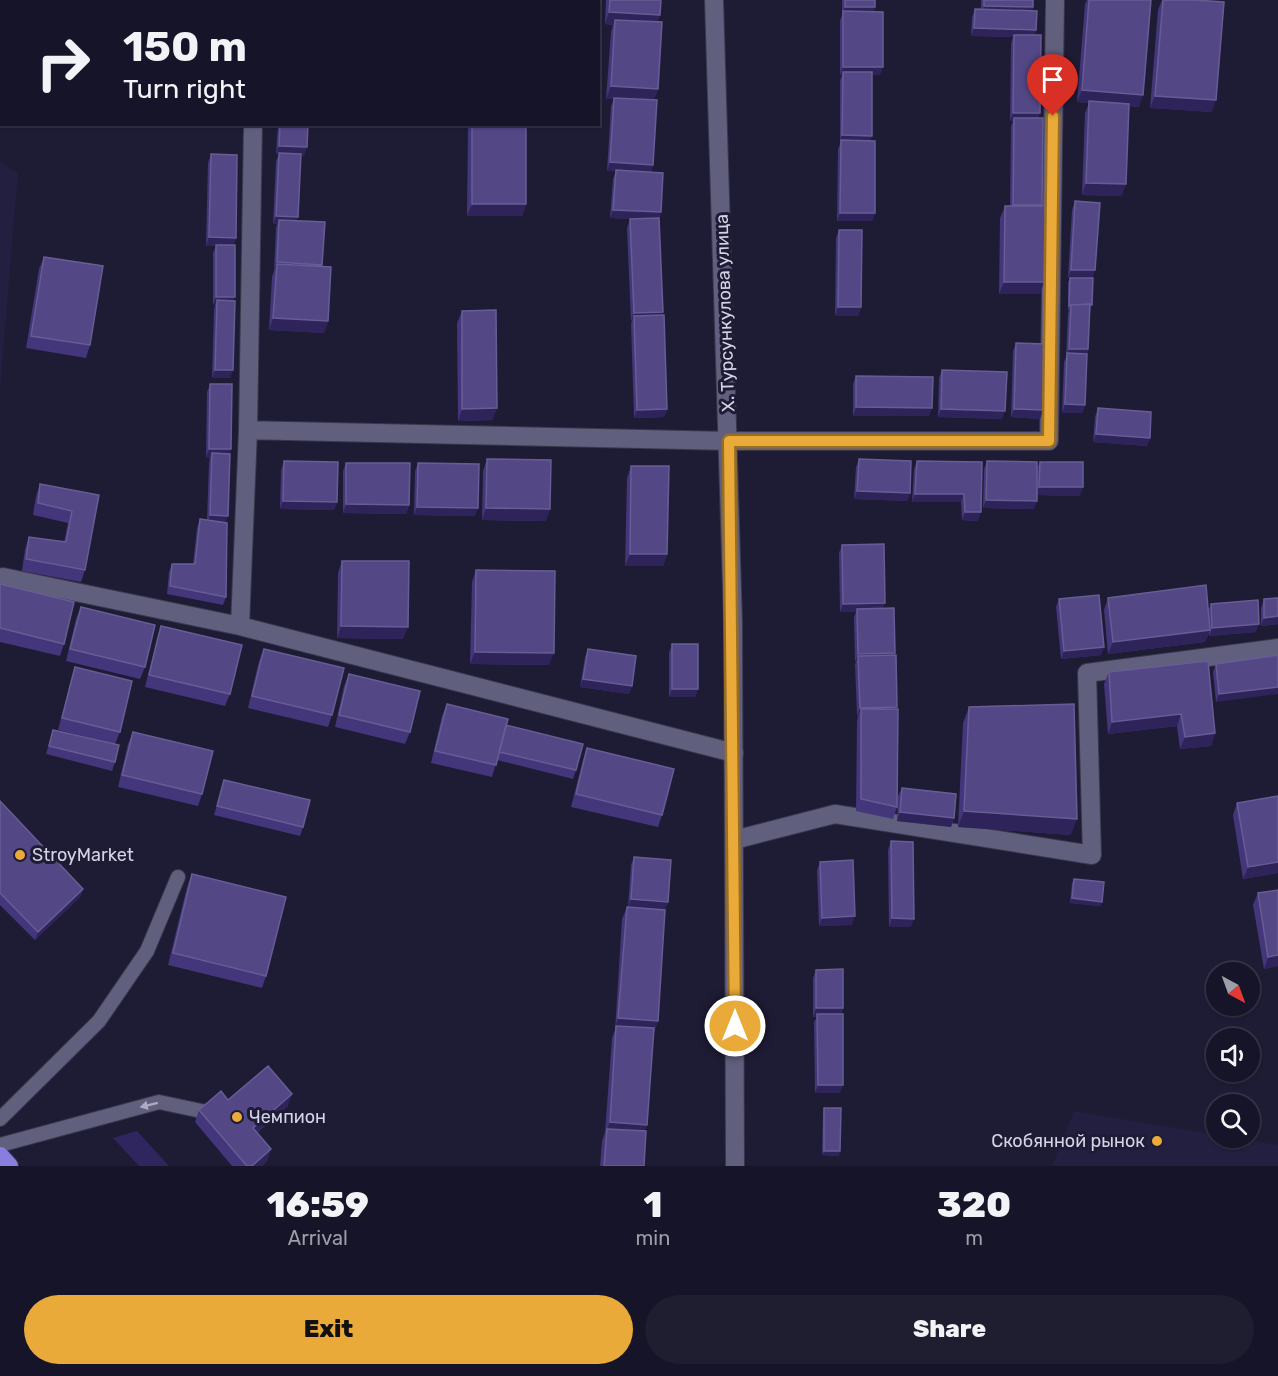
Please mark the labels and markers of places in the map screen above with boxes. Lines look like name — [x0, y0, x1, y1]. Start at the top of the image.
pin — [1027, 54, 1078, 116]
place label: StroyMarket — [32, 844, 134, 866]
marker: StroyMarket — [13, 848, 27, 862]
place label: Чемпион — [249, 1106, 326, 1128]
marker: Чемпион — [230, 1110, 244, 1124]
place label: Скобянной рынок — [991, 1130, 1145, 1152]
marker: Скобянной рынок — [1150, 1134, 1164, 1148]

